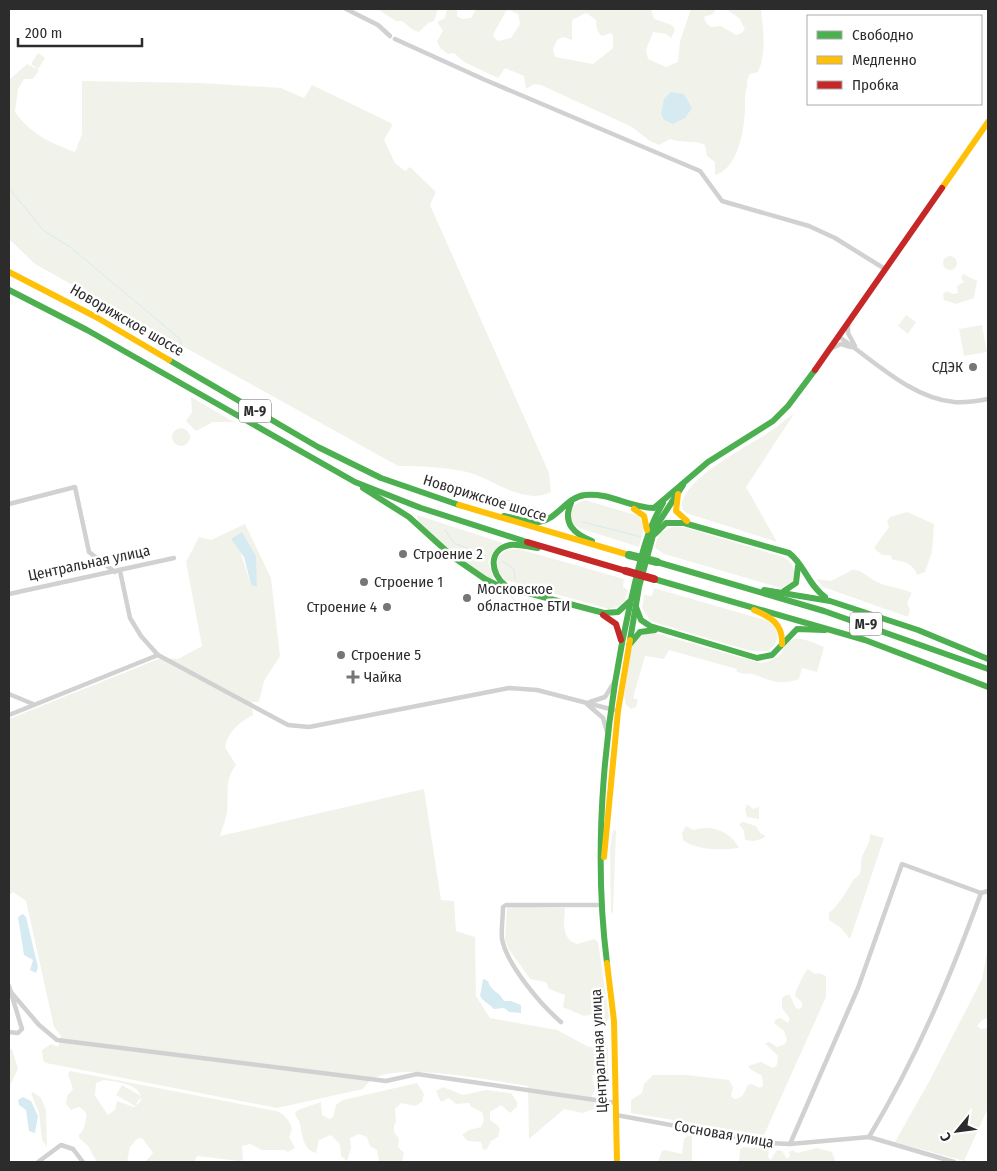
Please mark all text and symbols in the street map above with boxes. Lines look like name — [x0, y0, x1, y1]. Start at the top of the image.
scale bar — [18, 15, 141, 47]
legend — [807, 15, 982, 105]
text: 200 m — [25, 24, 62, 42]
text: Свободно — [852, 26, 914, 44]
text: Медленно — [852, 51, 917, 69]
text: Пробка — [852, 76, 899, 94]
street label: Новорижское шоссе — [67, 280, 187, 360]
place label: СДЭК — [932, 358, 963, 376]
marker: СДЭК — [967, 361, 979, 373]
road number: М-9 — [239, 400, 271, 422]
street label: Новорижское шоссе — [421, 471, 549, 525]
street label: Центральная улица — [26, 541, 152, 585]
place label: Строение 2 — [413, 545, 483, 563]
marker: Строение 2 — [397, 548, 409, 560]
place label: Строение 1 — [374, 573, 443, 591]
marker: Строение 1 — [358, 576, 370, 588]
place label: Московское областное БТИ — [477, 580, 570, 615]
marker: Московское областное БТИ — [461, 592, 473, 604]
place label: Строение 4 — [307, 598, 377, 616]
marker: Строение 4 — [381, 601, 393, 613]
road number: М-9 — [850, 612, 882, 636]
place label: Строение 5 — [351, 646, 421, 664]
marker: Строение 5 — [335, 649, 347, 661]
place label: Чайка — [364, 668, 402, 686]
marker: Чайка — [346, 670, 360, 684]
street label: Центральная улица — [587, 988, 611, 1114]
north arrow — [932, 1106, 982, 1156]
street label: Сосновая улица — [673, 1116, 775, 1152]
text: С — [937, 1129, 955, 1144]

